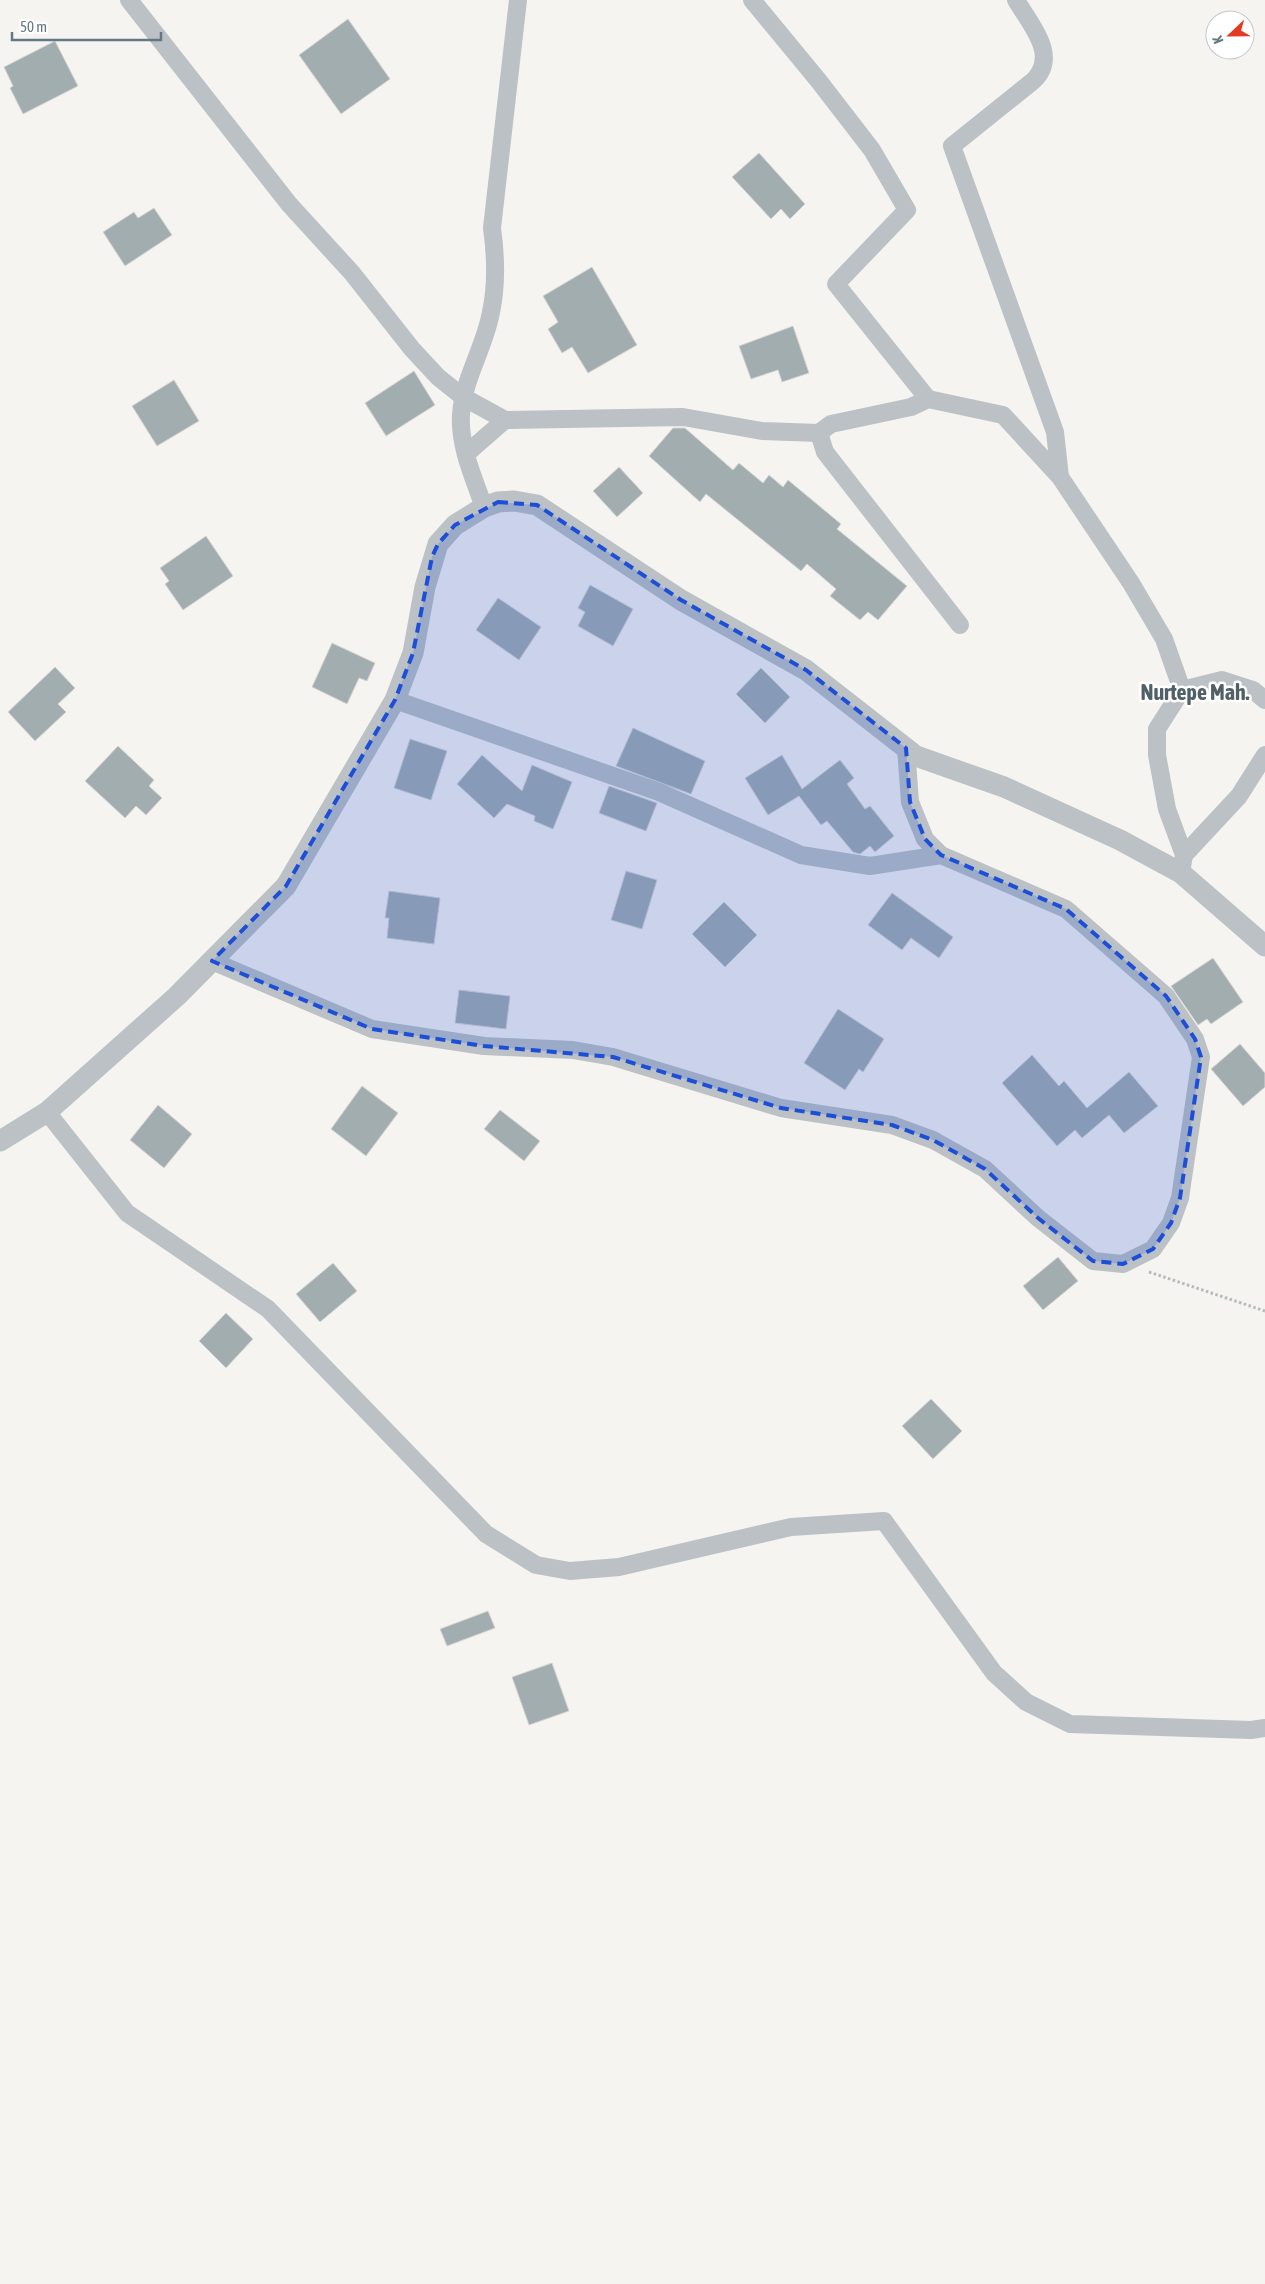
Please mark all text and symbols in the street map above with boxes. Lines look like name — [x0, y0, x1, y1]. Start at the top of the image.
scale bar — [12, 10, 161, 42]
north arrow — [1205, 10, 1255, 60]
text: 50 m — [20, 18, 47, 35]
text: K — [1209, 34, 1227, 46]
district label: Nurtepe Mah. — [1141, 679, 1250, 705]

